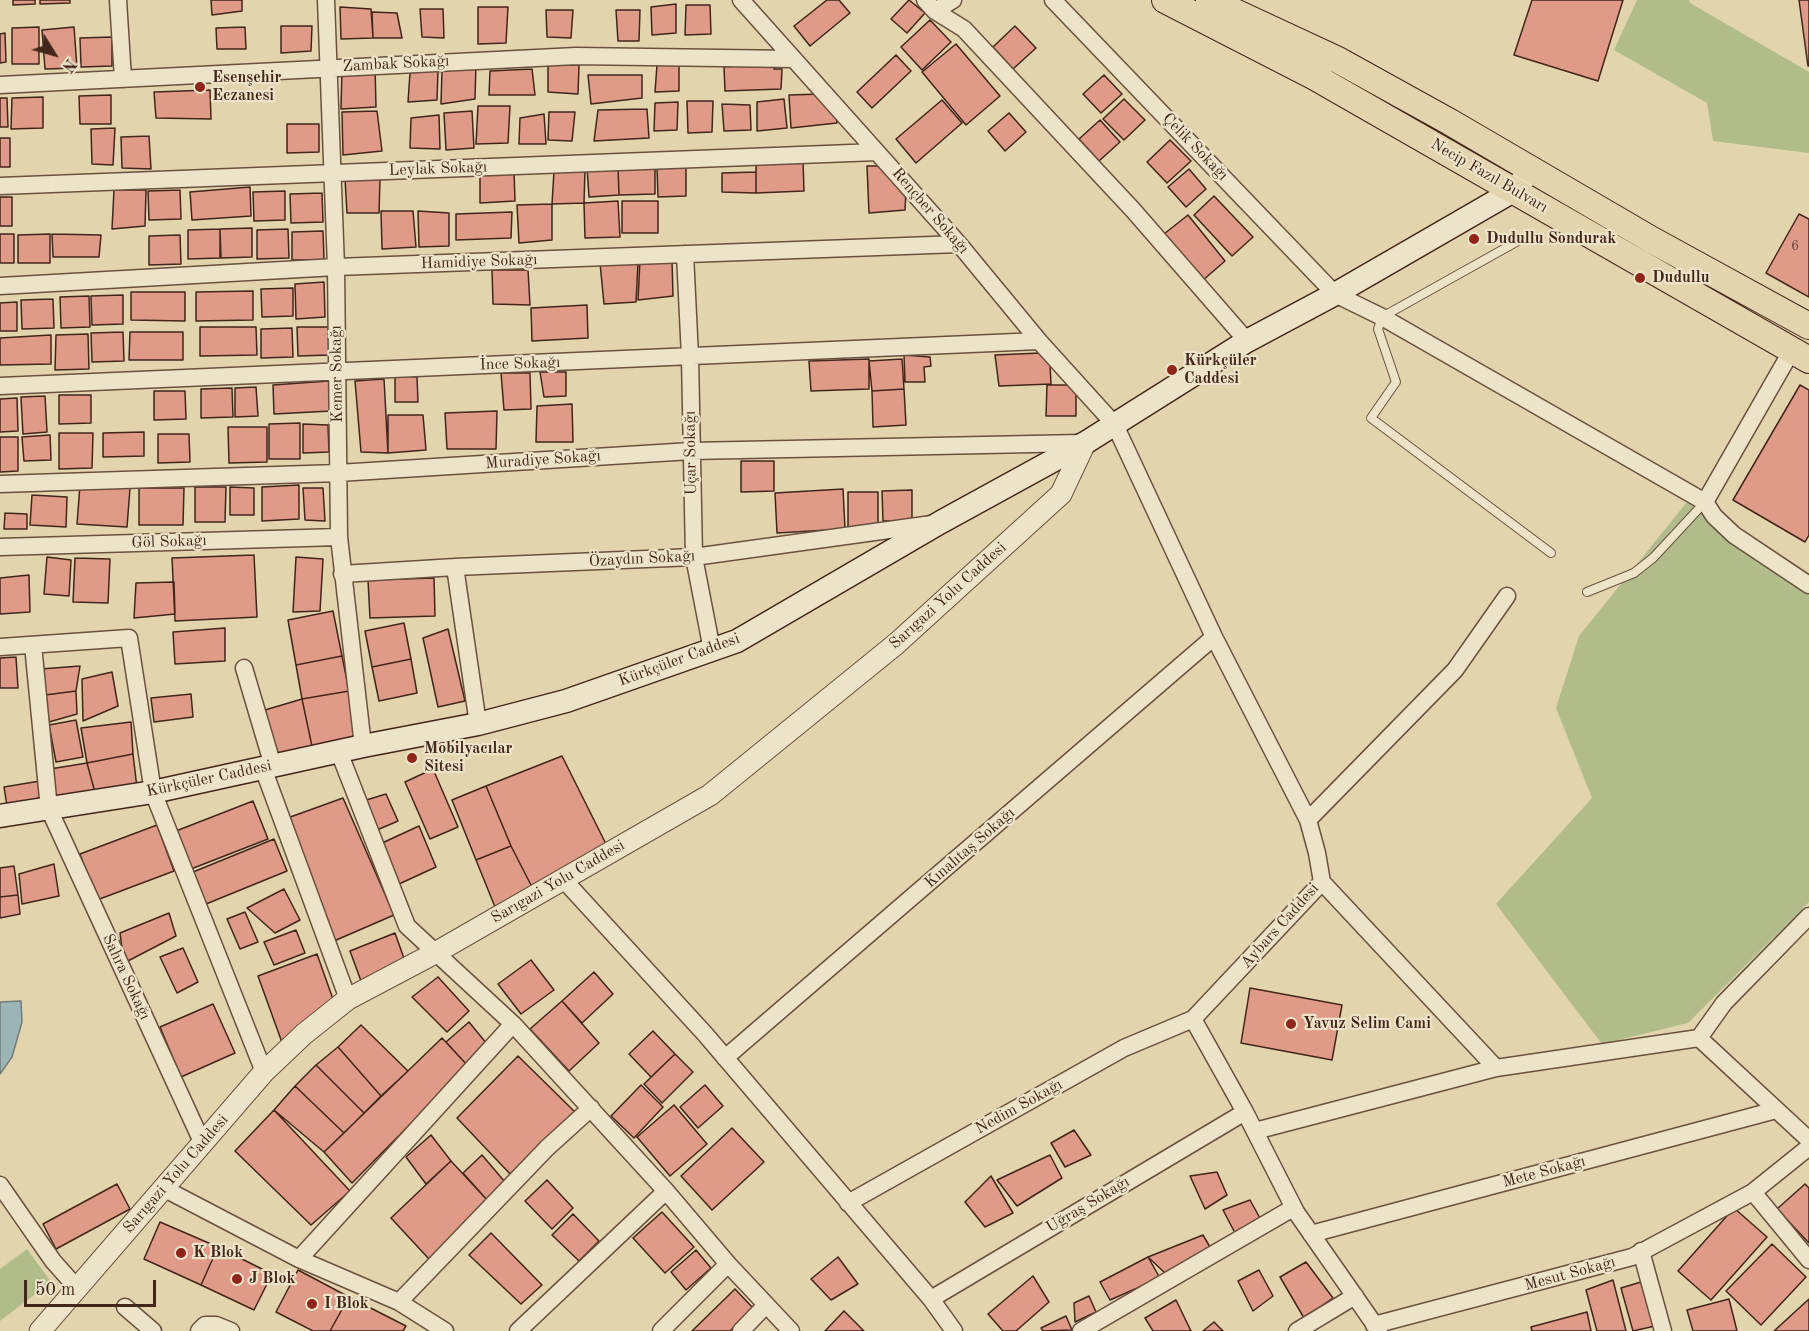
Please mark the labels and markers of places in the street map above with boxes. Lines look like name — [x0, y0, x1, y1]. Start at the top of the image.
place label: Esenşehir Eczanesi — [212, 68, 281, 106]
marker: Esenşehir Eczanesi — [193, 80, 207, 94]
place label: Dudullu Sondurak — [1486, 229, 1616, 249]
marker: Dudullu Sondurak — [1467, 232, 1481, 246]
place label: Dudullu — [1652, 268, 1709, 288]
marker: Dudullu — [1633, 271, 1647, 285]
place label: Kürkçüler Caddesi — [1184, 351, 1257, 389]
marker: Kürkçüler Caddesi — [1165, 363, 1179, 377]
place label: Mobilyacılar Sitesi — [424, 739, 513, 777]
marker: Mobilyacılar Sitesi — [405, 751, 419, 765]
place label: Yavuz Selim Cami — [1303, 1014, 1431, 1034]
marker: Yavuz Selim Cami — [1284, 1017, 1298, 1031]
place label: K Blok — [193, 1243, 243, 1263]
marker: K Blok — [174, 1246, 188, 1260]
place label: J Blok — [249, 1269, 295, 1289]
marker: J Blok — [230, 1272, 244, 1286]
place label: I Blok — [324, 1294, 369, 1314]
marker: I Blok — [305, 1297, 319, 1311]

